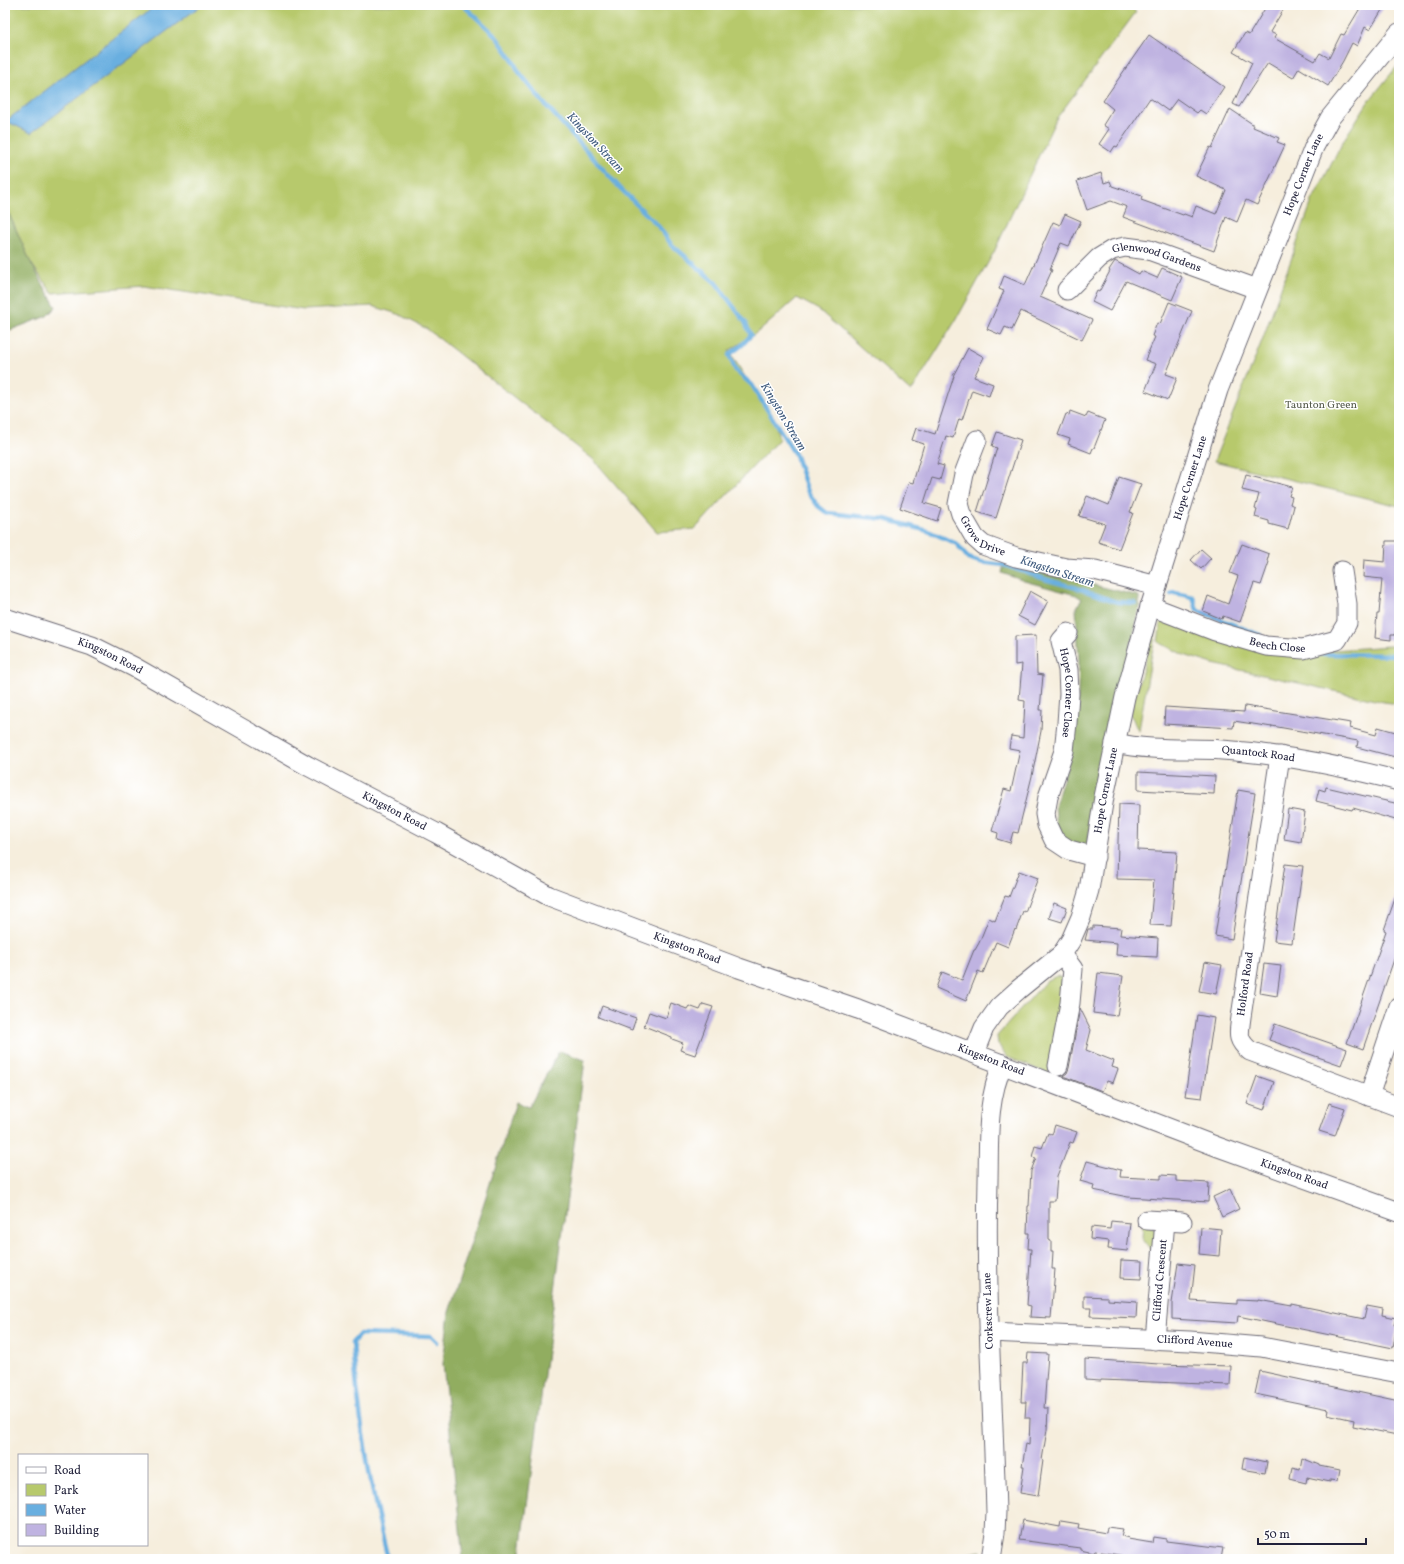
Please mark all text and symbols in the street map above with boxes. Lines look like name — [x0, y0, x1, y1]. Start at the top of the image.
water label: Kingston Stream — [563, 109, 627, 177]
street label: Hope Corner Lane — [1280, 131, 1328, 218]
street label: Glenwood Gardens — [1111, 239, 1204, 276]
water label: Kingston Stream — [756, 380, 810, 454]
park label: Taunton Green — [1285, 398, 1357, 413]
street label: Hope Corner Lane — [1170, 434, 1211, 522]
street label: Grove Drive — [956, 513, 1008, 560]
water label: Kingston Stream — [1018, 552, 1096, 592]
street label: Kingston Road — [76, 634, 146, 678]
street label: Beech Close — [1247, 634, 1306, 657]
street label: Hope Corner Close — [1055, 646, 1077, 738]
street label: Quantock Road — [1221, 742, 1296, 766]
street label: Hope Corner Lane — [1091, 746, 1122, 835]
street label: Kingston Road — [359, 788, 429, 834]
street label: Kingston Road — [651, 929, 723, 968]
street label: Holford Road — [1234, 951, 1258, 1017]
street label: Kingston Road — [955, 1040, 1027, 1080]
street label: Kingston Road — [1258, 1155, 1330, 1193]
street label: Clifford Crescent — [1149, 1238, 1171, 1322]
street label: Corkscrew Lane — [980, 1272, 998, 1350]
street label: Clifford Avenue — [1156, 1332, 1233, 1352]
legend — [18, 1454, 148, 1546]
text: Road — [54, 1463, 81, 1479]
text: Park — [54, 1483, 79, 1499]
text: Water — [54, 1503, 86, 1519]
scale bar — [1258, 1520, 1366, 1546]
text: Building — [54, 1523, 99, 1539]
text: 50 m — [1264, 1527, 1290, 1543]

